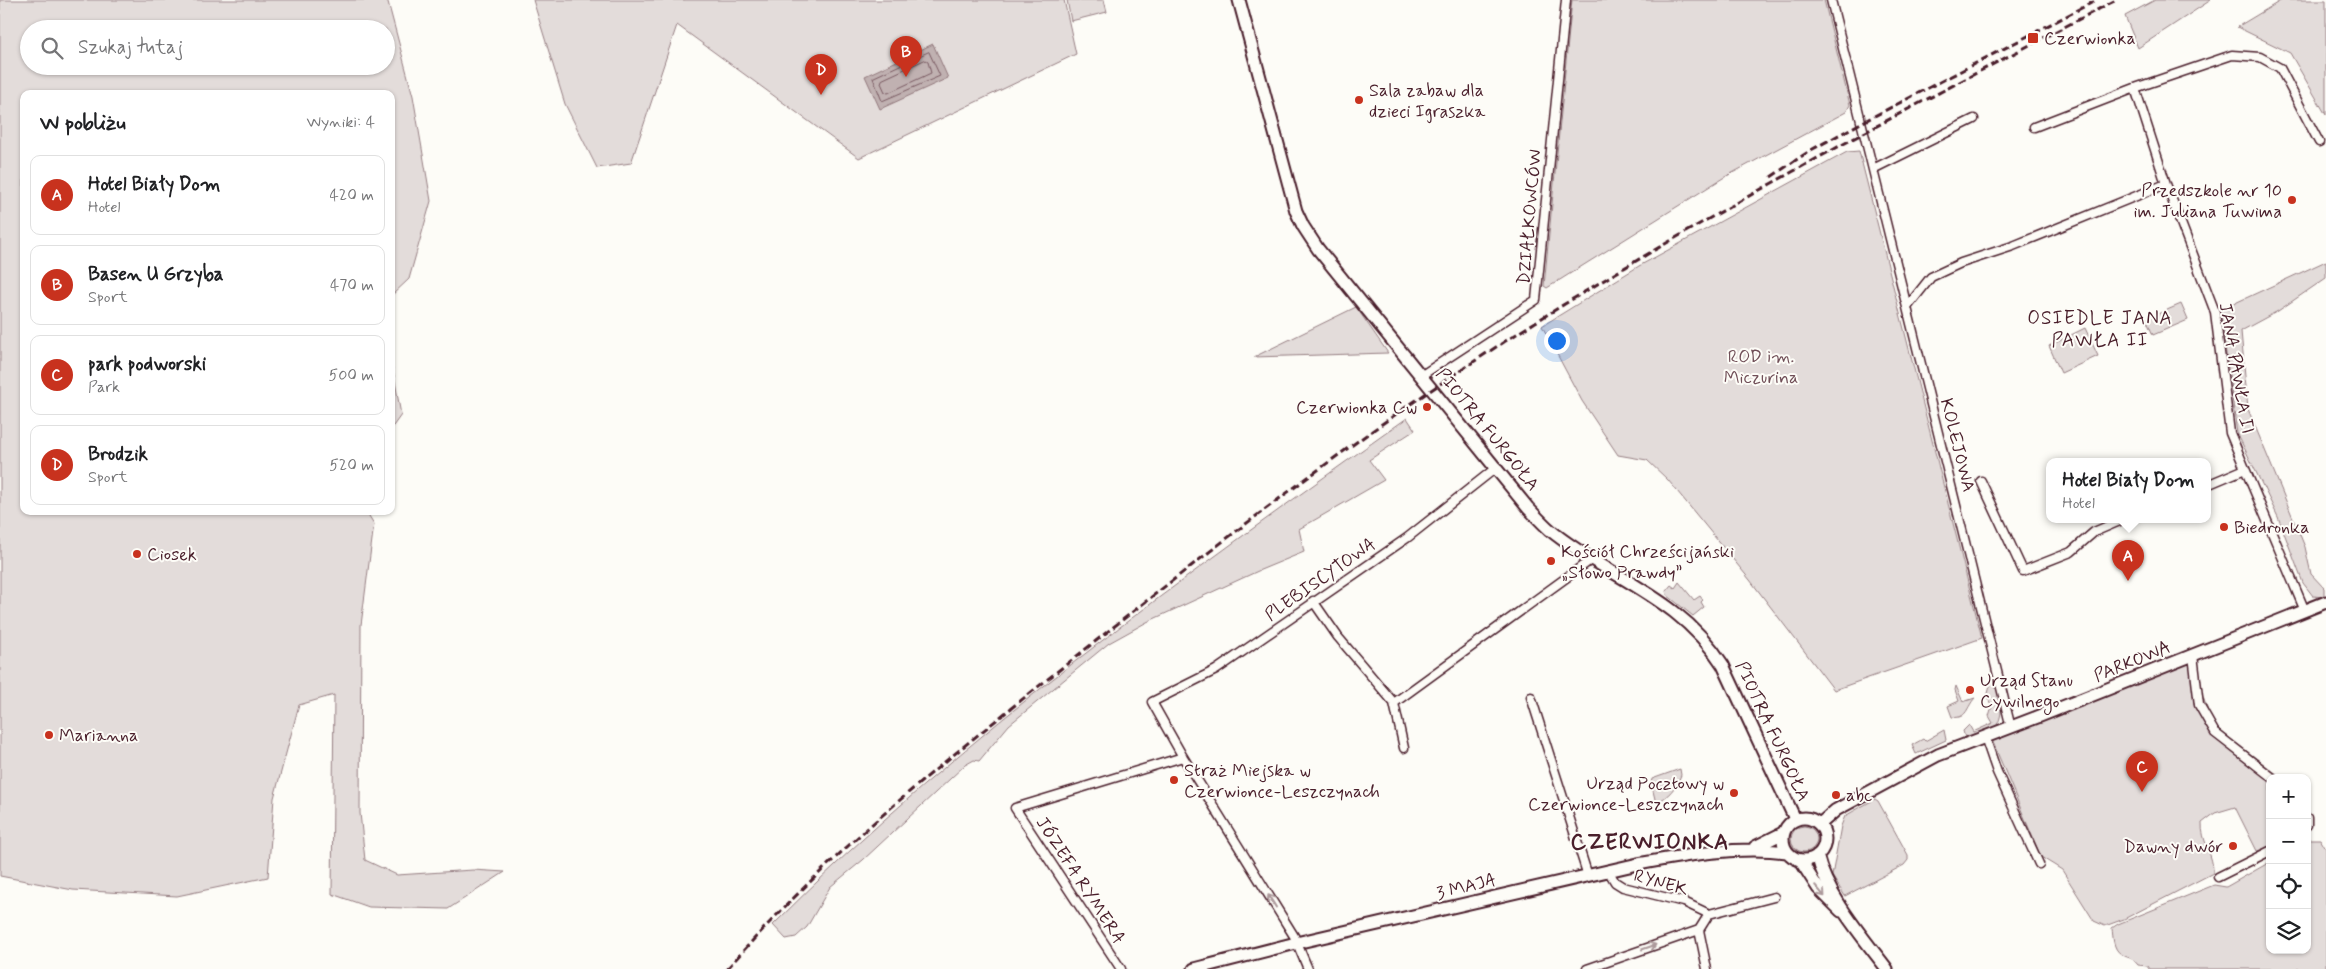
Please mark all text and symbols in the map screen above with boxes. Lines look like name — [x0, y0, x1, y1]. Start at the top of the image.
search box — [20, 20, 395, 75]
place label: Czerwionka — [2044, 27, 2136, 51]
marker: Czerwionka — [2026, 31, 2040, 45]
icon: search — [38, 34, 66, 62]
text: Szukaj tutaj — [78, 35, 183, 60]
pin: B — [890, 36, 922, 77]
pin: D — [805, 54, 837, 95]
place label: Sala zabaw dla dzieci Igraszka — [1369, 79, 1485, 124]
marker: Sala zabaw dla dzieci Igraszka — [1353, 94, 1365, 106]
text: W pobliżu — [40, 109, 126, 137]
text: Wyniki: 4 — [306, 112, 375, 133]
street label: DZIAŁKOWCÓW — [1512, 149, 1548, 286]
text: Hotel Biały Dom — [88, 172, 220, 197]
place label: Przedszkole nr 10 im. Juliana Tuwima — [2133, 179, 2282, 224]
text: A — [52, 185, 62, 206]
text: 420 m — [330, 185, 374, 206]
marker: Przedszkole nr 10 im. Juliana Tuwima — [2286, 194, 2298, 206]
text: Hotel — [88, 197, 121, 218]
text: Basen U Grzyba — [88, 262, 224, 287]
text: B — [52, 275, 62, 296]
text: 470 m — [330, 275, 374, 296]
text: Sport — [88, 287, 128, 308]
street label: JANA PAWŁA II — [2213, 301, 2259, 436]
district label: OSIEDLE JANA PAWŁA II — [2027, 306, 2173, 353]
your location — [1544, 328, 1570, 354]
park label: ROD im. Miczurina — [1724, 345, 1798, 390]
text: park podworski — [88, 352, 206, 377]
street label: PIOTRA FURGOŁA — [1430, 363, 1544, 496]
text: C — [51, 365, 63, 386]
text: 500 m — [329, 365, 374, 386]
text: Park — [88, 377, 120, 398]
place label: Czerwionka Cw — [1296, 396, 1417, 420]
street label: KOLEJOWA — [1934, 396, 1980, 495]
marker: Czerwionka Cw — [1421, 401, 1433, 413]
text: Brodzik — [88, 442, 148, 467]
text: D — [51, 455, 63, 476]
text: 520 m — [329, 455, 374, 476]
popup — [2046, 458, 2211, 523]
text: Sport — [88, 467, 128, 488]
text: Hotel Biały Dom — [2062, 468, 2195, 493]
text: Hotel — [2062, 493, 2095, 514]
place label: Biedronka — [2234, 516, 2309, 540]
marker: Biedronka — [2218, 521, 2230, 533]
street label: PLEBISCYTOWA — [1260, 533, 1381, 627]
place label: Kościół Chrześcijański „Słowo Prawdy” — [1561, 540, 1734, 585]
pin: A — [2112, 540, 2144, 581]
place label: Ciosek — [147, 543, 197, 567]
marker: Ciosek — [131, 548, 143, 560]
marker: Kościół Chrześcijański „Słowo Prawdy” — [1545, 555, 1557, 567]
street label: PARKOWA — [2090, 636, 2174, 688]
street label: PIOTRA FURGOŁA — [1729, 657, 1815, 805]
place label: Urząd Stanu Cywilnego — [1980, 669, 2073, 715]
marker: Urząd Stanu Cywilnego — [1964, 684, 1976, 696]
place label: Marianna — [59, 724, 138, 748]
marker: Marianna — [43, 729, 55, 741]
pin: C — [2126, 751, 2158, 792]
place label: Straż Miejska w Czerwionce-Leszczynach — [1184, 759, 1380, 804]
place label: Urząd Pocztowy w Czerwionce-Leszczynach — [1528, 772, 1724, 817]
marker: Straż Miejska w Czerwionce-Leszczynach — [1168, 774, 1180, 786]
map controls — [2266, 774, 2311, 954]
button: + — [2266, 774, 2311, 819]
place label: abc — [1846, 784, 1872, 808]
marker: Urząd Pocztowy w Czerwionce-Leszczynach — [1728, 787, 1740, 799]
marker: abc — [1830, 789, 1842, 801]
street label: JÓZEFA RYMERA — [1030, 812, 1130, 949]
button: − — [2266, 819, 2311, 864]
district label: CZERWIONKA — [1571, 829, 1729, 857]
place label: Dawny dwór — [2124, 835, 2223, 859]
marker: Dawny dwór — [2227, 840, 2239, 852]
street label: RYNEK — [1631, 864, 1691, 902]
button: locate — [2266, 864, 2311, 909]
street label: 3 MAJA — [1434, 868, 1499, 906]
one-way arrow — [1815, 884, 1826, 897]
one-way arrow — [1266, 894, 1276, 908]
button: layers — [2266, 909, 2311, 954]
one-way arrow — [1641, 942, 1657, 952]

